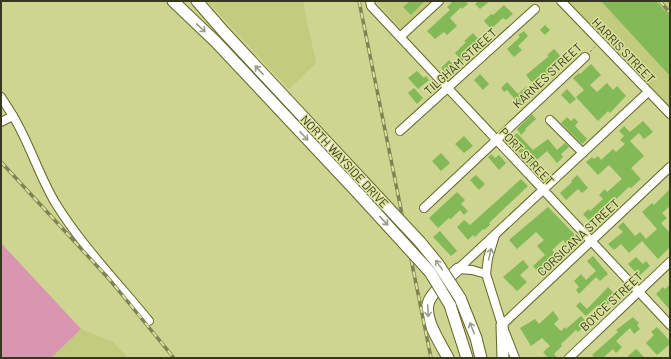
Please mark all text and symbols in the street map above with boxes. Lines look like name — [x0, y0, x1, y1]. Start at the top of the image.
street label: HARRIS STREET — [590, 15, 659, 85]
one-way arrow — [196, 23, 206, 33]
street label: TILGHAM STREET — [421, 25, 499, 97]
street label: KARNES STREET — [510, 39, 585, 111]
one-way arrow — [254, 65, 264, 75]
street label: NORTH WAYSIDE DRIVE — [298, 112, 392, 210]
street label: PORT STREET — [497, 124, 557, 188]
one-way arrow — [299, 131, 309, 141]
street label: CORSICANA STREET — [534, 195, 622, 279]
one-way arrow — [379, 216, 388, 226]
one-way arrow — [486, 248, 494, 261]
one-way arrow — [435, 260, 443, 271]
street label: BOYCE STREET — [577, 268, 645, 334]
one-way arrow — [425, 304, 432, 317]
one-way arrow — [467, 322, 475, 334]

